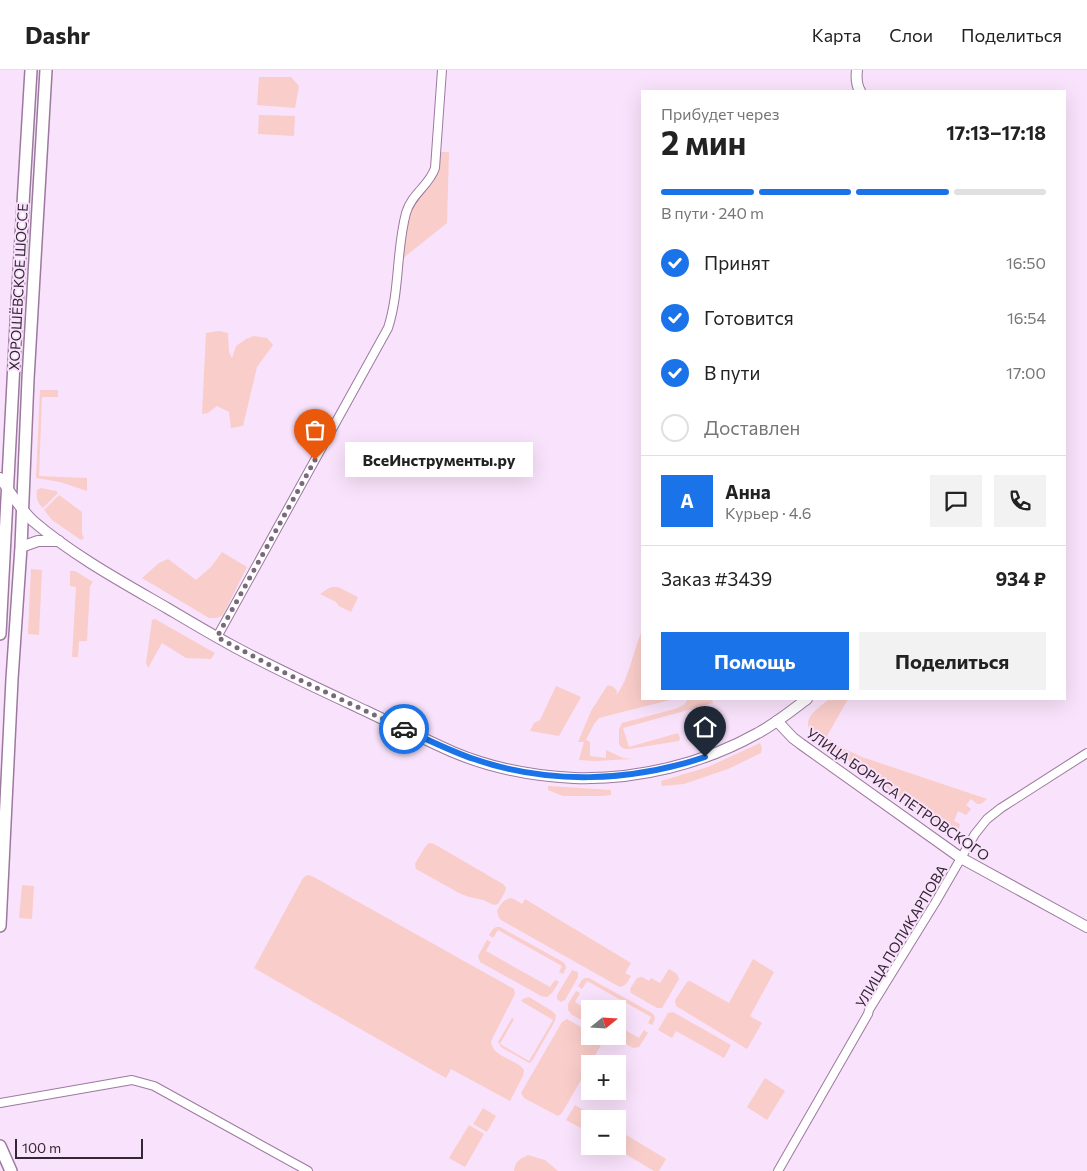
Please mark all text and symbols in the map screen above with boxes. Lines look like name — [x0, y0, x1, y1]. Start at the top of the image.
text: Dashr — [25, 20, 90, 49]
text: Карта — [812, 24, 861, 46]
text: Слои — [889, 24, 933, 46]
text: Поделиться — [961, 24, 1062, 46]
text: Прибудет через — [661, 104, 780, 123]
text: 17:13–17:18 — [946, 121, 1046, 144]
text: 2 мин — [661, 122, 746, 162]
street label: ХОРОШЁВСКОЕ ШОССЕ — [5, 203, 31, 371]
text: В пути · 240 m — [661, 203, 764, 222]
icon: check — [661, 249, 689, 277]
text: Принят — [704, 251, 770, 274]
text: 16:50 — [1006, 253, 1046, 272]
icon: check — [661, 304, 689, 332]
text: Готовится — [704, 306, 794, 329]
text: 16:54 — [1007, 308, 1046, 327]
icon: check — [661, 359, 689, 387]
text: В пути — [704, 361, 760, 384]
text: 17:00 — [1006, 363, 1046, 382]
pin — [294, 409, 336, 460]
icon: bag — [301, 416, 329, 444]
text: Доставлен — [704, 416, 800, 439]
callout: ВсеИнструменты.ру — [345, 442, 532, 478]
text: ВсеИнструменты.ру — [362, 450, 516, 469]
button: chat — [930, 475, 982, 527]
button: phone — [994, 475, 1046, 527]
text: Анна — [725, 480, 771, 503]
text: А — [680, 489, 694, 512]
text: Курьер · 4.6 — [725, 503, 811, 522]
text: Заказ #3439 — [661, 567, 772, 590]
text: 934 ₽ — [996, 567, 1046, 590]
button: Помощь — [661, 632, 849, 690]
button: Поделиться — [859, 632, 1046, 690]
courier — [379, 704, 429, 754]
pin — [684, 706, 726, 757]
icon: home — [691, 713, 719, 741]
icon: car — [390, 715, 418, 743]
street label: УЛИЦА БОРИСА ПЕТРОВСКОГО — [803, 724, 993, 864]
street label: УЛИЦА ПОЛИКАРПОВА — [852, 861, 951, 1010]
north arrow — [581, 1000, 626, 1045]
map controls — [581, 1000, 626, 1155]
button: + — [581, 1055, 626, 1100]
button: − — [581, 1110, 626, 1155]
scale bar — [15, 1136, 142, 1159]
text: 100 m — [22, 1139, 61, 1156]

